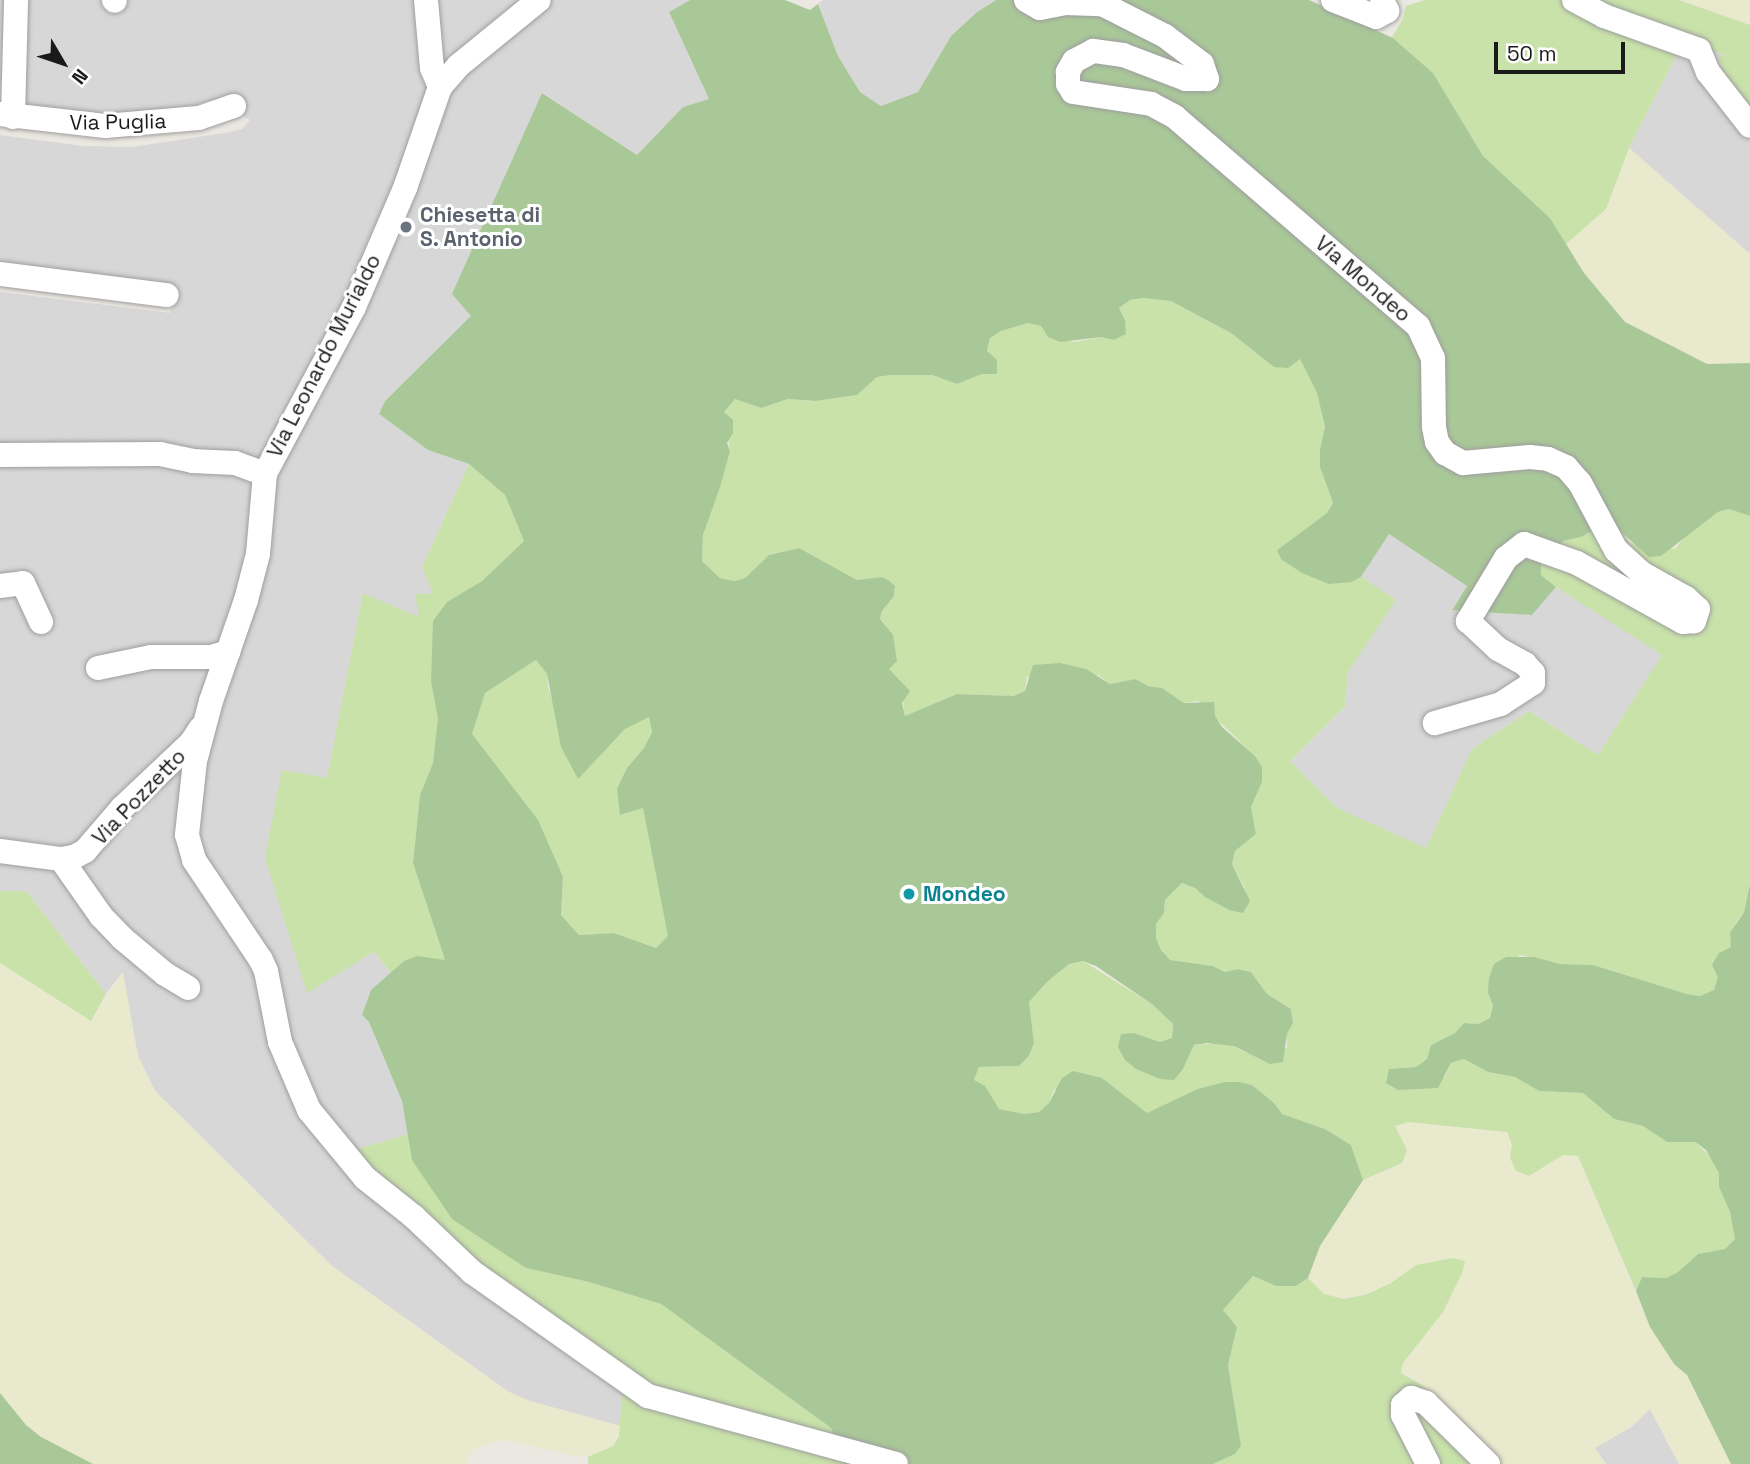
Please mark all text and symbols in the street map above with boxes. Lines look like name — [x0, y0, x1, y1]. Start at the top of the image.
north arrow — [28, 28, 98, 98]
scale bar — [1498, 28, 1629, 72]
text: 50 m — [1507, 40, 1557, 67]
text: N — [66, 64, 93, 89]
street label: Via Puglia — [69, 109, 167, 135]
place label: Chiesetta di S. Antonio — [420, 202, 540, 252]
marker: Chiesetta di S. Antonio — [398, 219, 414, 235]
street label: Via Mondeo — [1310, 231, 1416, 327]
street label: Via Leonardo Murialdo — [262, 250, 386, 462]
street label: Via Pozzetto — [87, 744, 191, 850]
place label: Mondeo — [923, 881, 1006, 907]
marker: Mondeo — [901, 886, 917, 902]

